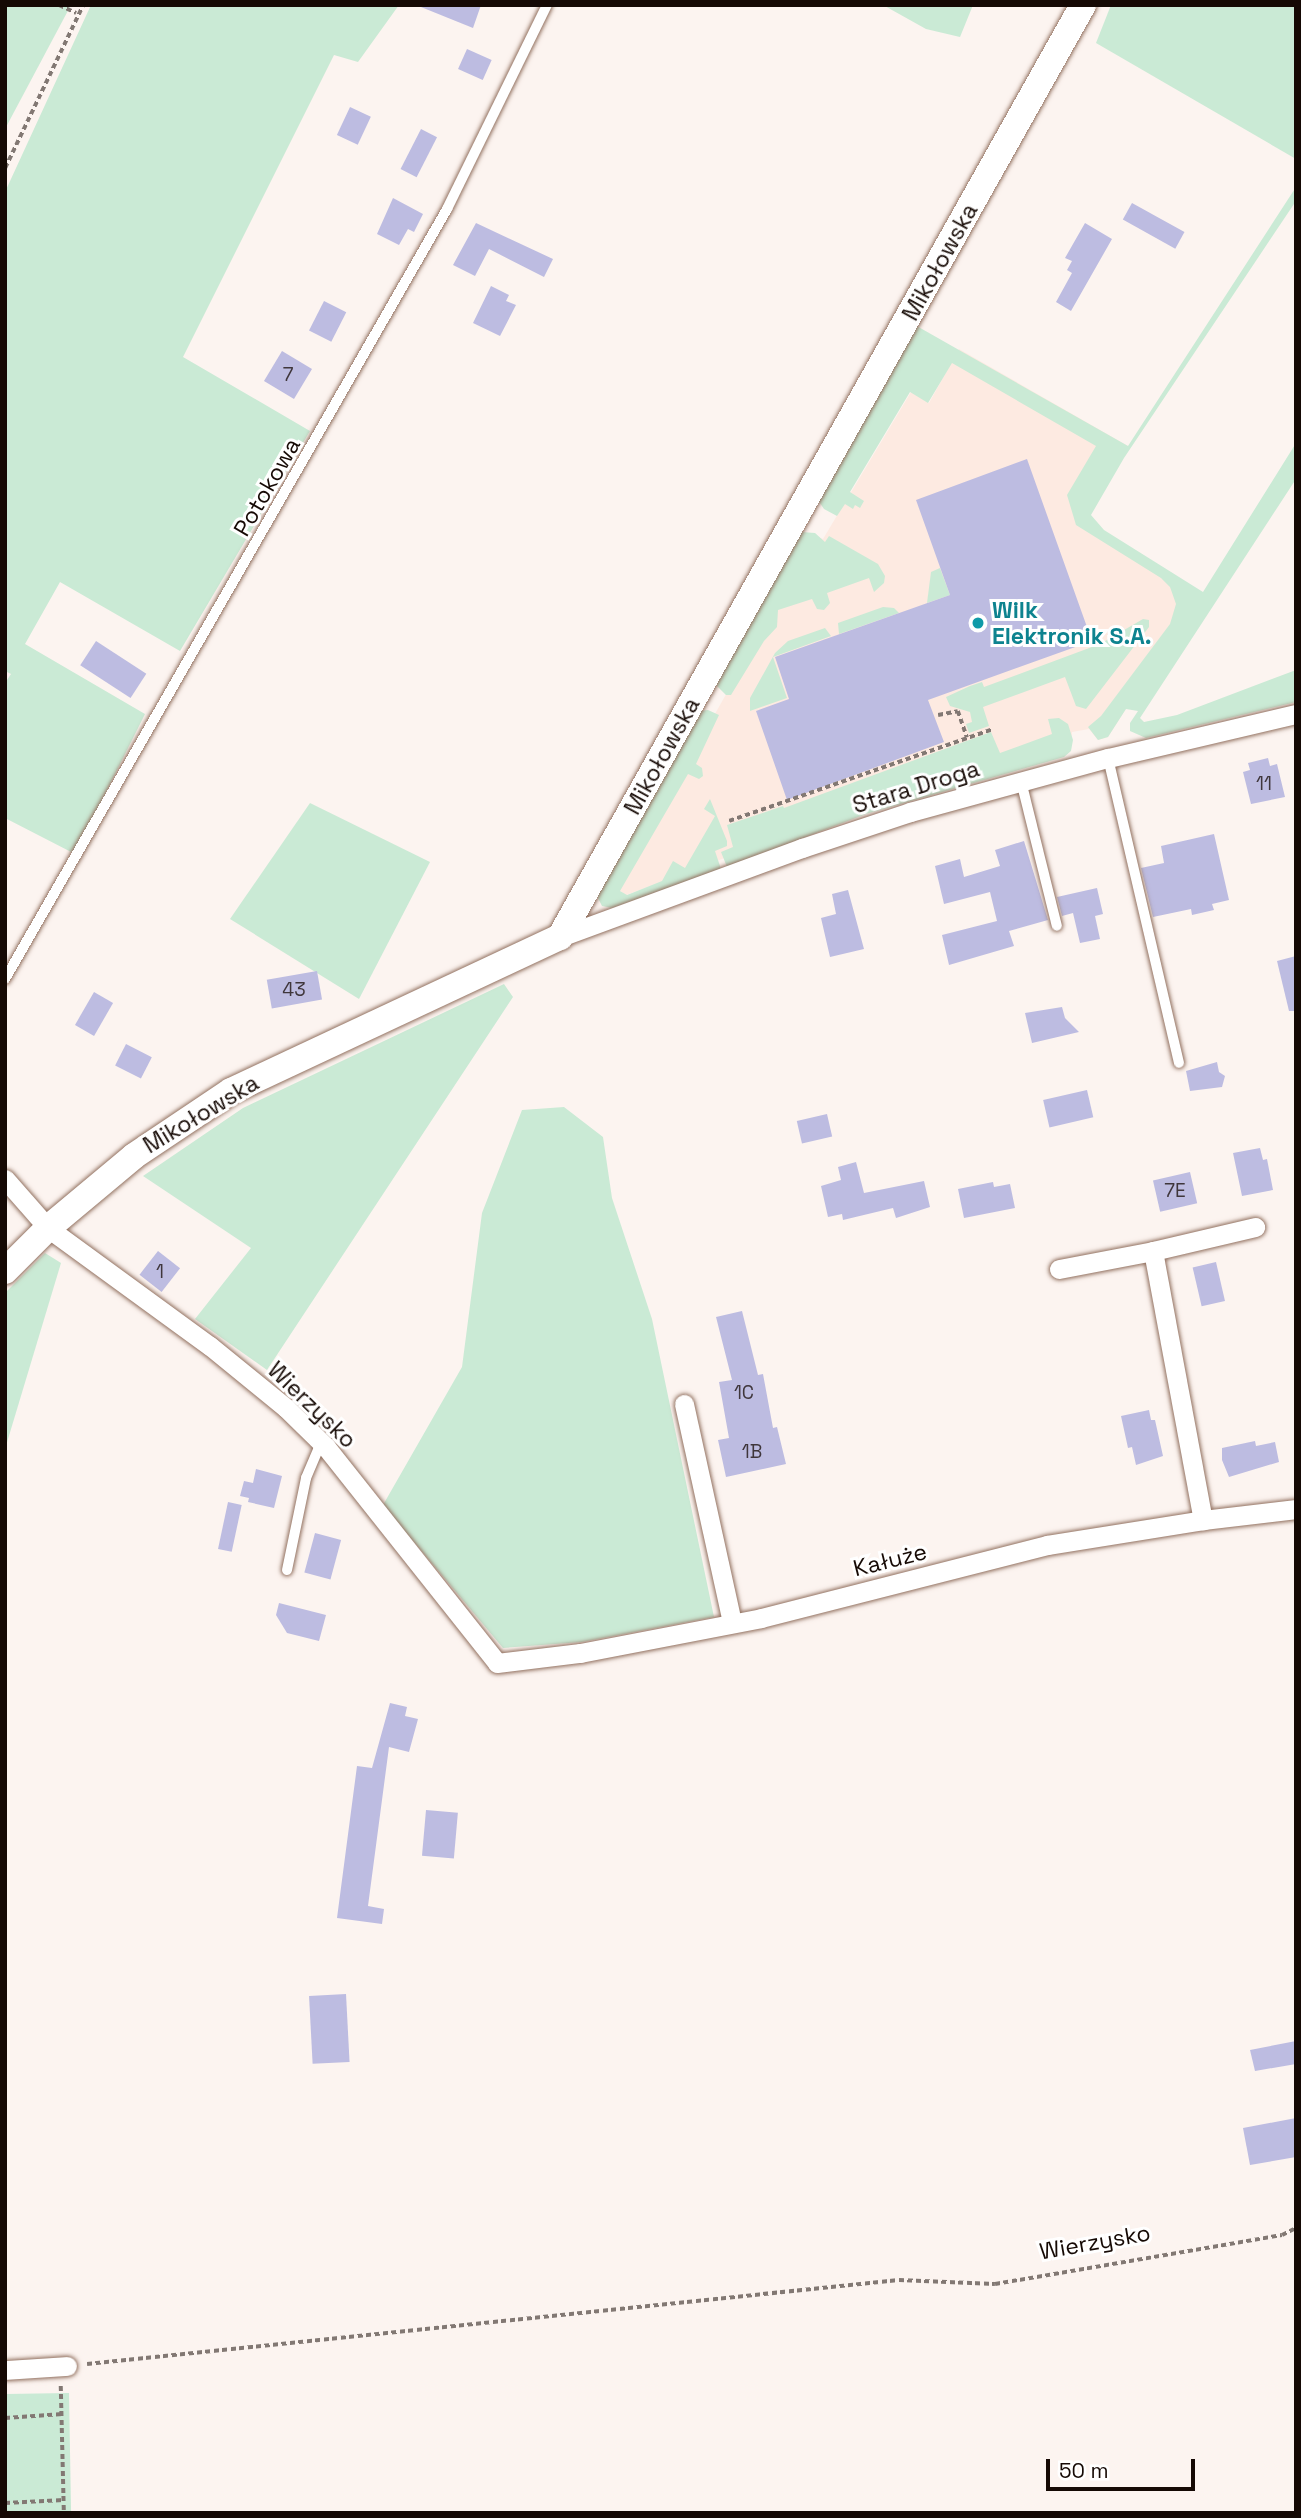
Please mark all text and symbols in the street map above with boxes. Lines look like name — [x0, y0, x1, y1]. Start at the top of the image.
street label: Mikołowska — [896, 199, 984, 325]
house number: 7 — [283, 364, 293, 386]
street label: Potokowa — [228, 433, 306, 541]
place label: Wilk Elektronik S.A. — [992, 596, 1152, 650]
marker: Wilk Elektronik S.A. — [970, 615, 986, 631]
street label: Mikołowska — [618, 693, 706, 819]
street label: Stara Droga — [849, 755, 983, 819]
house number: 11 — [1256, 773, 1272, 795]
house number: 43 — [282, 979, 306, 1001]
street label: Mikołowska — [138, 1069, 264, 1159]
house number: 7E — [1164, 1180, 1186, 1202]
house number: 1 — [156, 1261, 164, 1283]
street label: Wierzysko — [262, 1356, 362, 1454]
house number: 1C — [734, 1382, 754, 1404]
house number: 1B — [742, 1441, 762, 1463]
street label: Kałuże — [850, 1538, 930, 1582]
street label: Wierzysko — [1037, 2219, 1153, 2265]
scale bar — [1049, 2444, 1198, 2488]
text: 50 m — [1059, 2457, 1109, 2484]

